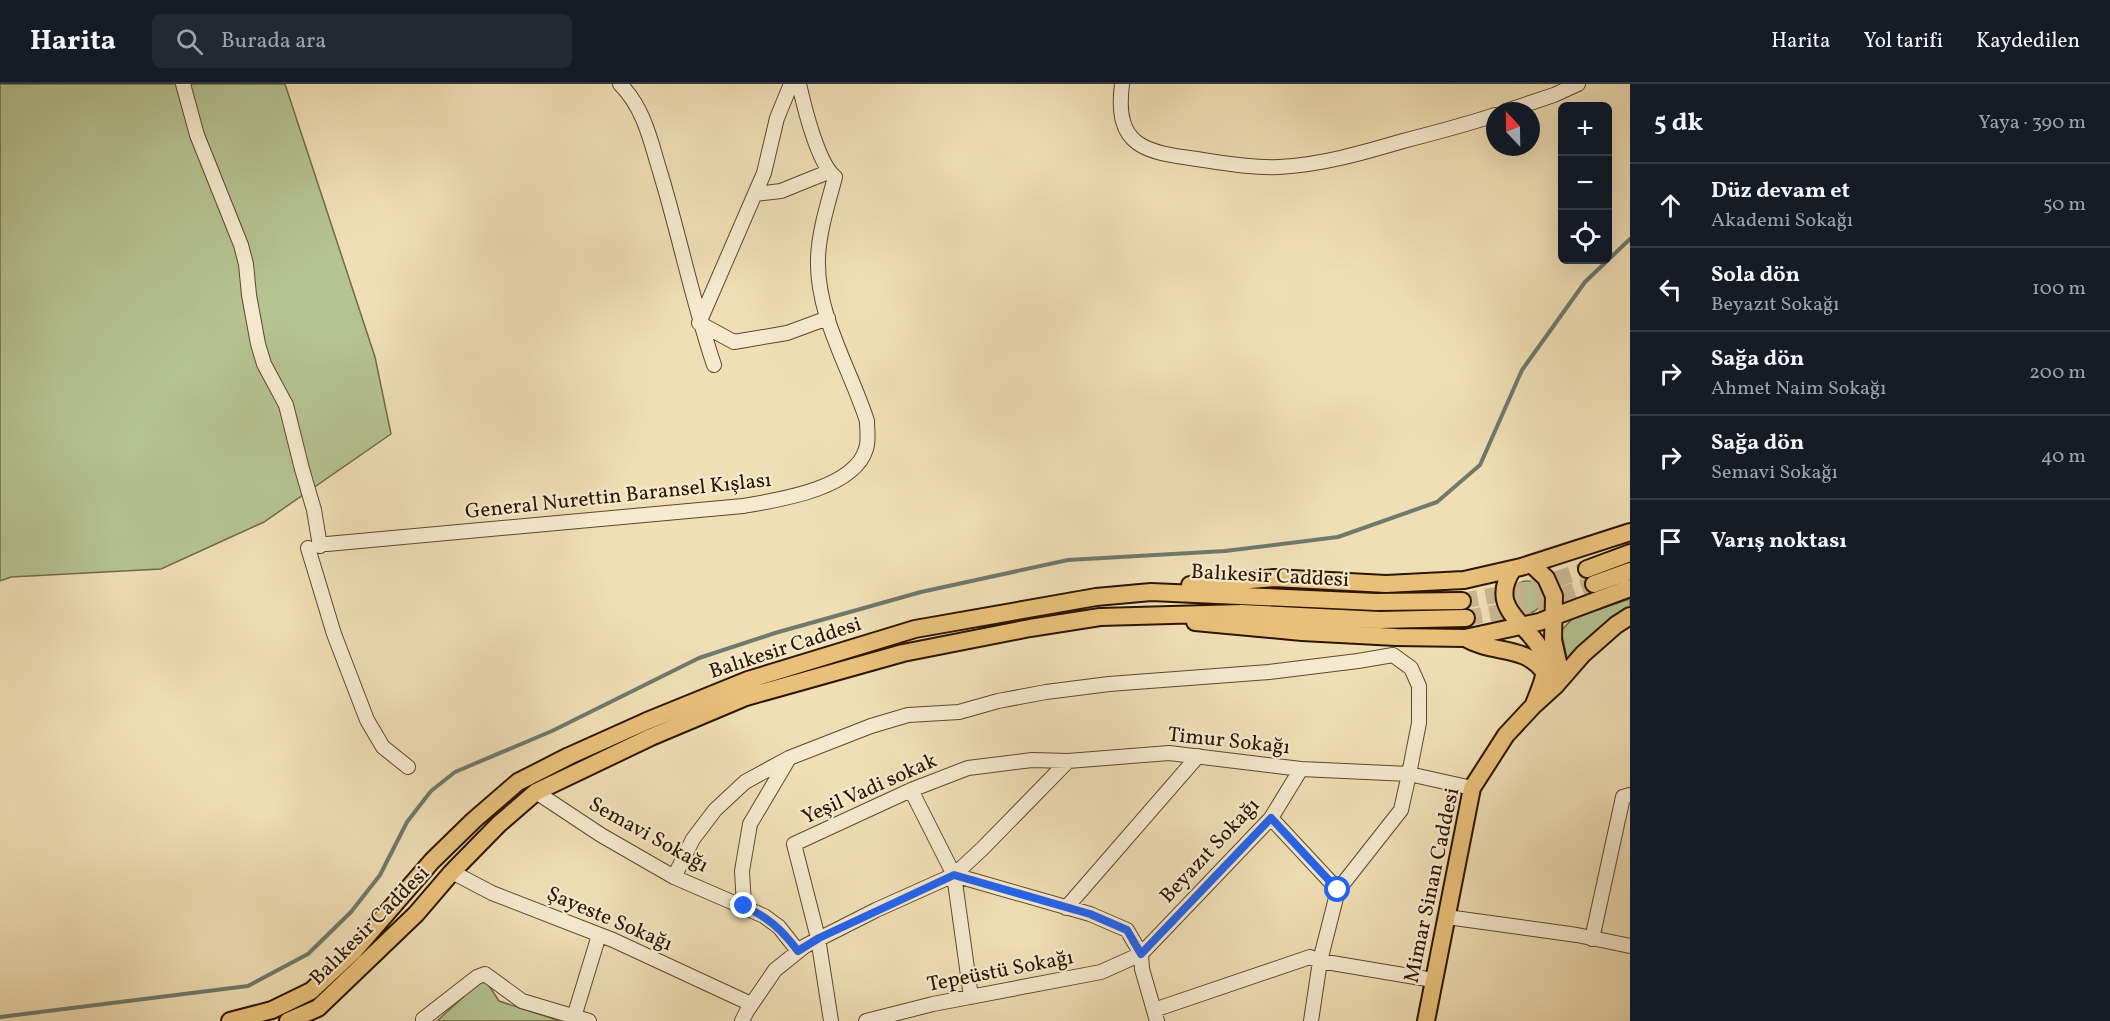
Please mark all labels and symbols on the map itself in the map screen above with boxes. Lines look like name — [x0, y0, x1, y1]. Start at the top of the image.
north arrow — [1486, 102, 1540, 156]
street label: General Nurettin Baransel Kışlası — [464, 466, 773, 527]
street label: Balıkesir Caddesi — [1190, 558, 1350, 595]
street label: Balıkesir Caddesi — [706, 610, 865, 687]
street label: Timur Sokağı — [1166, 721, 1291, 762]
street label: Yeşil Vadi sokak — [797, 746, 942, 832]
street label: Mimar Sinan Caddesi — [1398, 785, 1467, 985]
street label: Semavi Sokağı — [583, 790, 713, 880]
street label: Beyazıt Sokağı — [1154, 792, 1267, 910]
street label: Balıkesir Caddesi — [304, 860, 436, 992]
route start — [1324, 876, 1350, 902]
street label: Şayeste Sokağı — [542, 880, 677, 959]
route end — [730, 892, 756, 918]
street label: Tepeüstü Sokağı — [925, 943, 1076, 1000]

